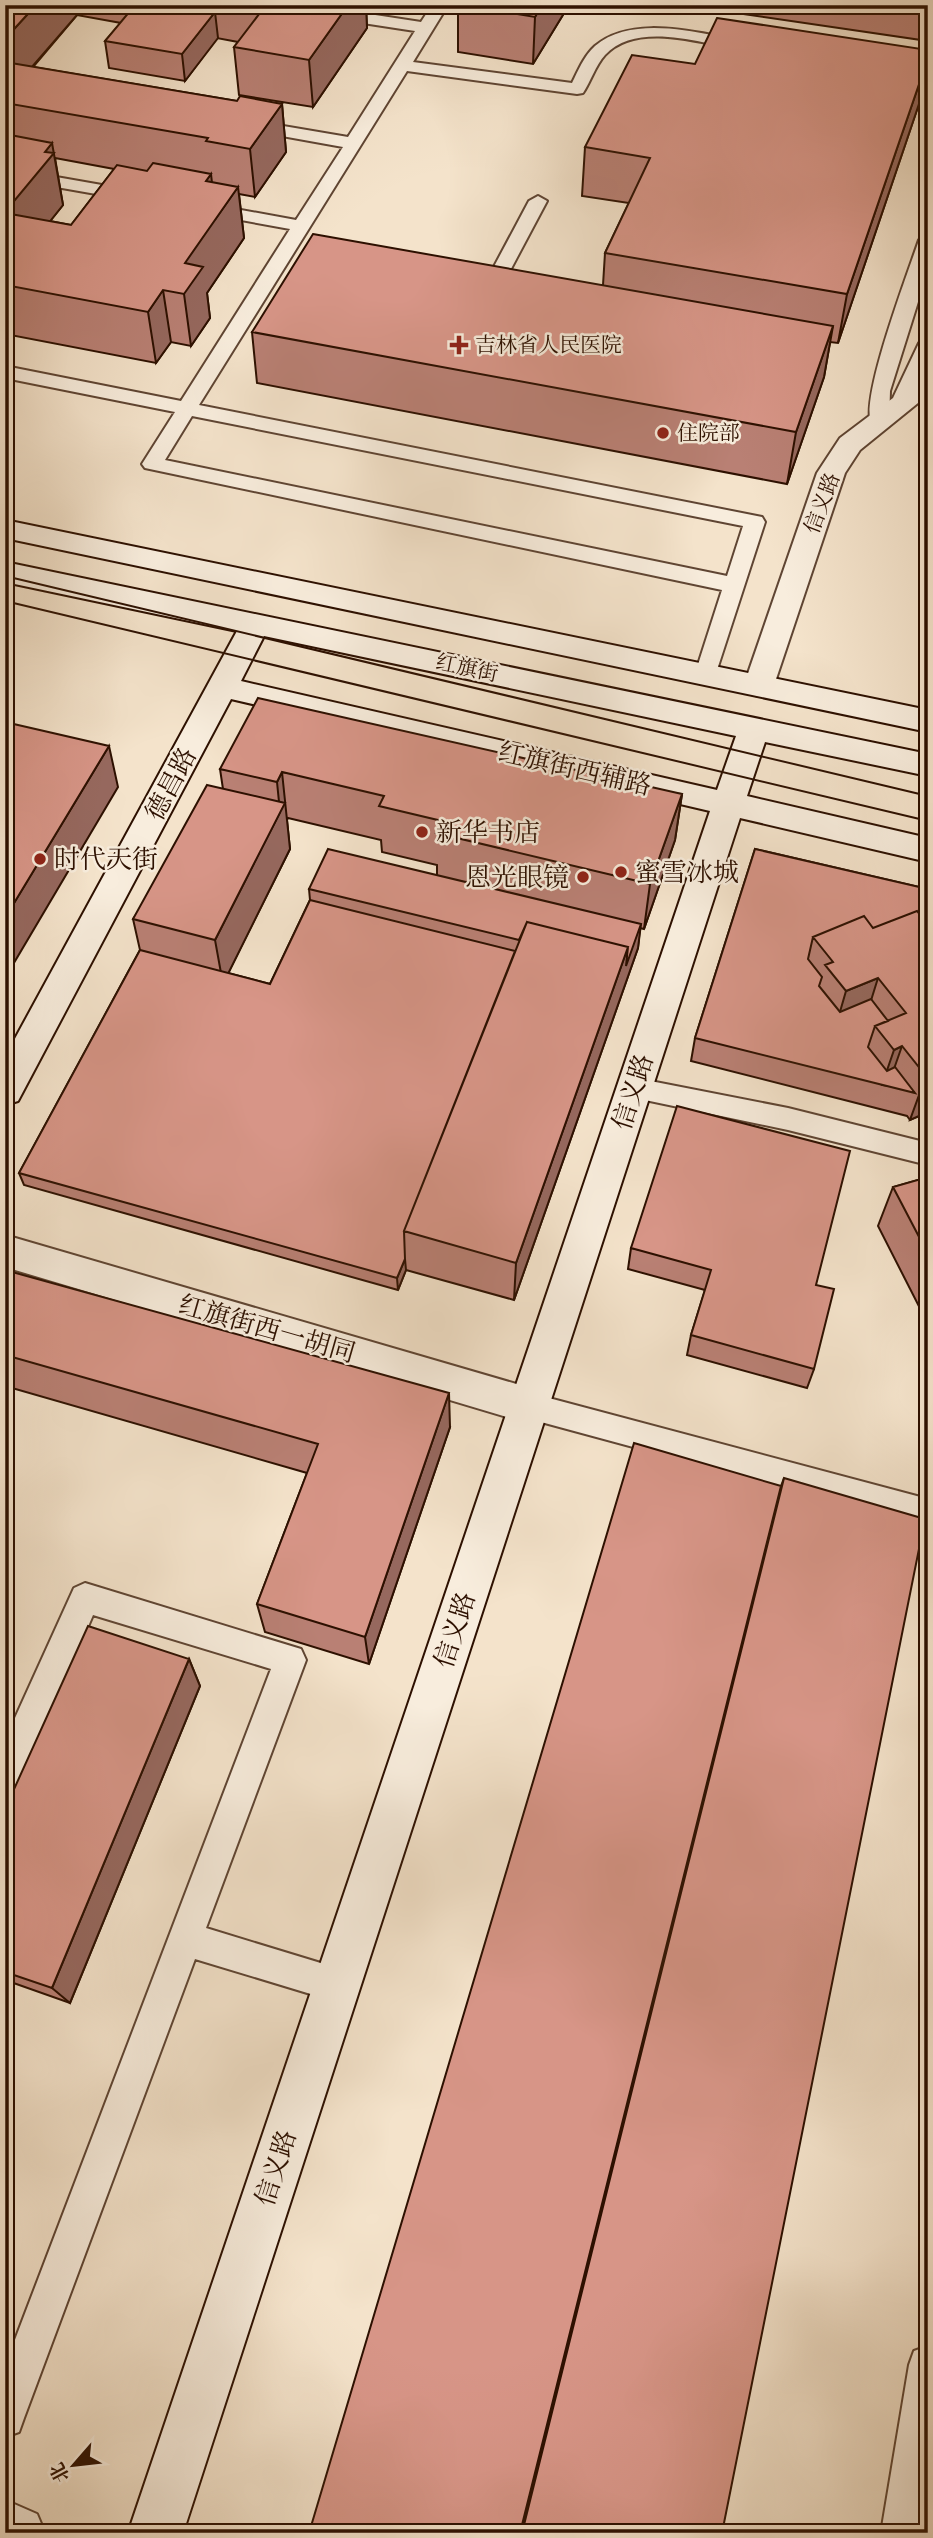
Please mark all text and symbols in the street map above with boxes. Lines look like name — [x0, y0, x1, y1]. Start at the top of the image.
place label: 吉林省人民医院 — [475, 331, 622, 359]
marker: 吉林省人民医院 — [449, 335, 469, 355]
place label: 住院部 — [677, 419, 740, 447]
marker: 住院部 — [655, 425, 671, 441]
street label: 信义路 — [798, 469, 846, 537]
street label: 红旗街 — [433, 648, 501, 688]
street label: 红旗街西辅路 — [495, 734, 655, 804]
street label: 德昌路 — [137, 741, 205, 827]
place label: 新华书店 — [436, 815, 540, 850]
marker: 新华书店 — [414, 824, 430, 840]
place label: 时代天街 — [54, 842, 158, 877]
marker: 时代天街 — [32, 851, 48, 867]
place label: 蜜雪冰城 — [635, 855, 739, 890]
place label: 恩光眼镜 — [465, 860, 569, 895]
marker: 蜜雪冰城 — [613, 864, 629, 880]
marker: 恩光眼镜 — [575, 869, 591, 885]
street label: 信义路 — [604, 1049, 662, 1135]
street label: 红旗街西一胡同 — [175, 1287, 359, 1371]
street label: 信义路 — [426, 1587, 484, 1673]
street label: 信义路 — [247, 2125, 305, 2211]
north arrow — [38, 2430, 108, 2500]
text: 北 — [44, 2458, 76, 2487]

